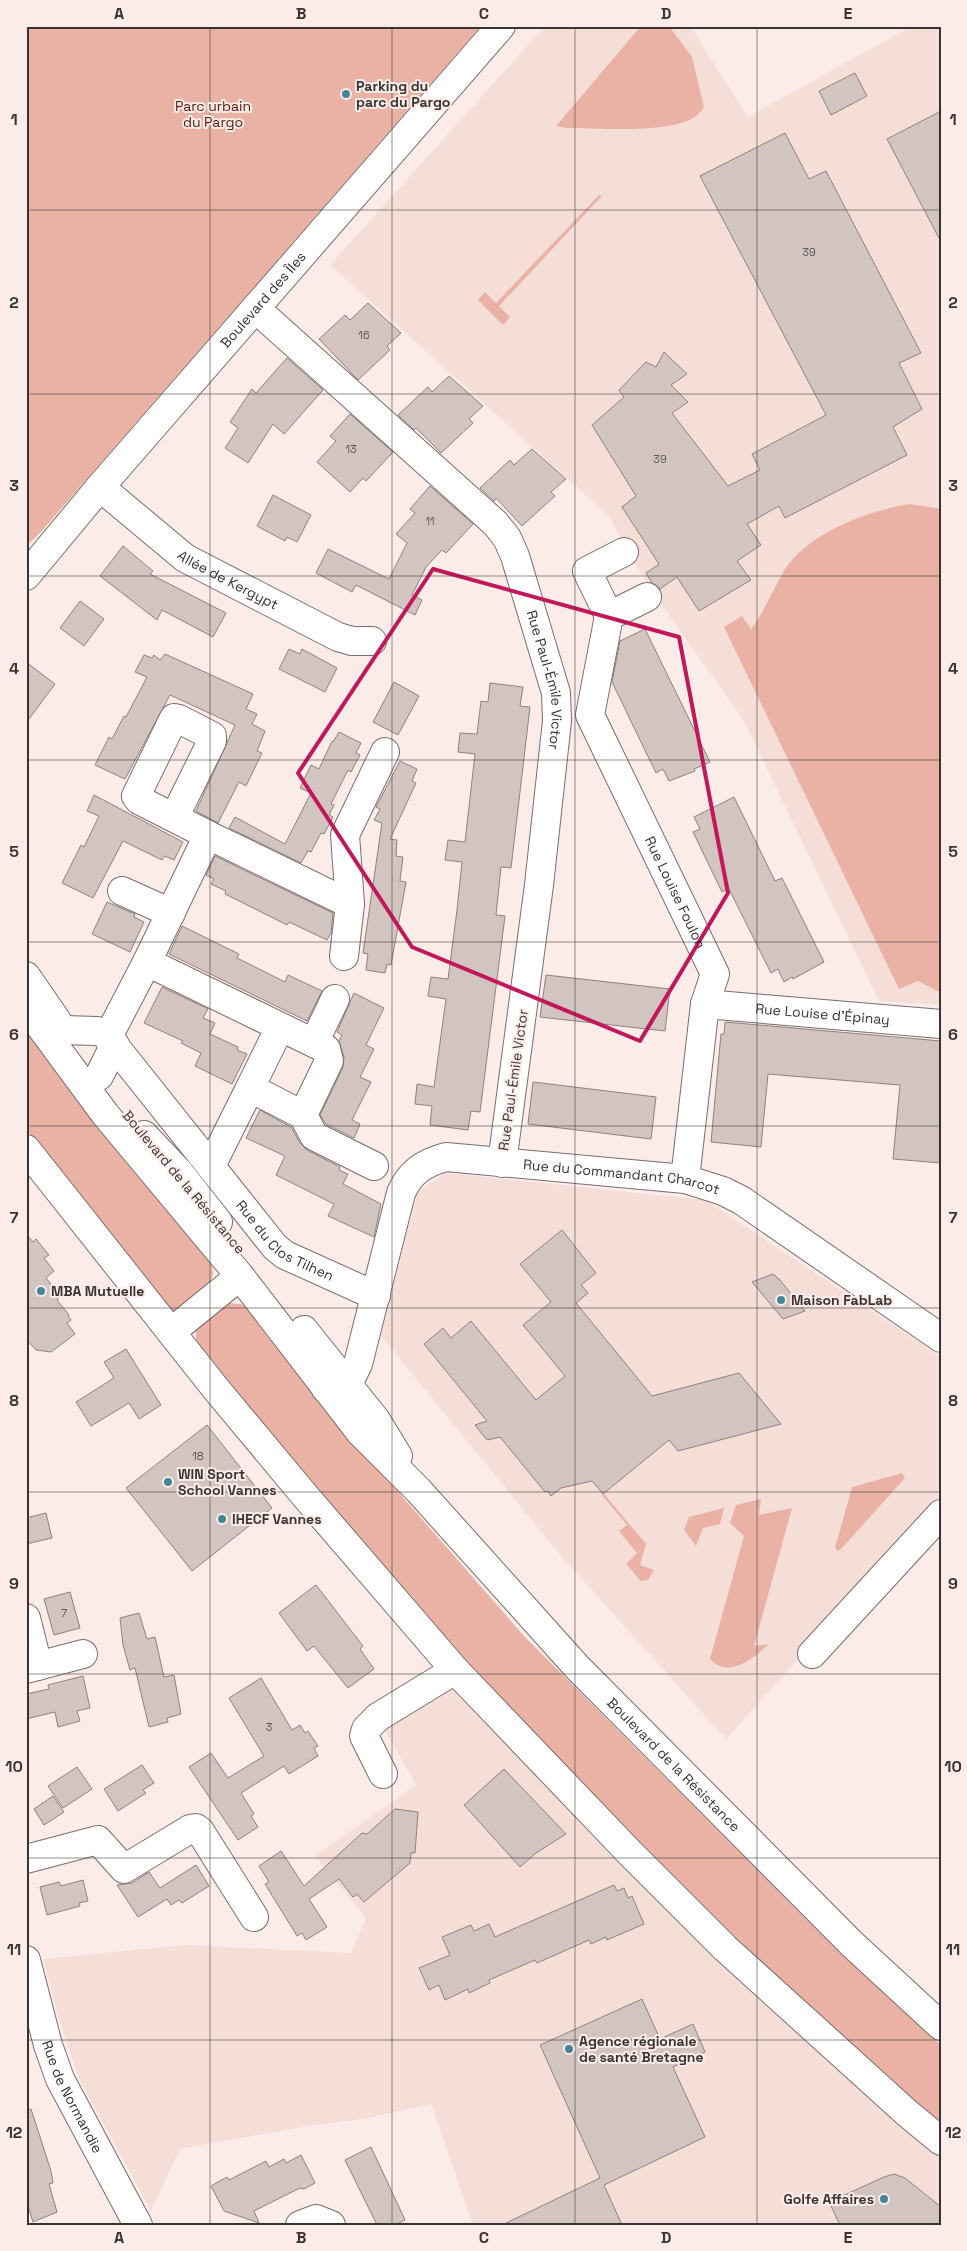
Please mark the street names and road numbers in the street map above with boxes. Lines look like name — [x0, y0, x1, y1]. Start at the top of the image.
street label: Boulevard des Îles — [216, 248, 310, 352]
street label: Allée de Kergypt — [174, 546, 281, 614]
street label: Rue Paul-Émile Victor — [523, 608, 566, 750]
street label: Rue Louise Foulon — [641, 833, 710, 951]
street label: Rue Louise d'Épinay — [755, 999, 891, 1029]
street label: Rue Paul-Émile Victor — [494, 1008, 532, 1152]
street label: Boulevard de la Résistance — [119, 1107, 249, 1257]
street label: Rue du Commandant Charcot — [522, 1155, 722, 1198]
street label: Rue du Clos Tilhen — [232, 1196, 337, 1285]
street label: Boulevard de la Résistance — [603, 1694, 744, 1835]
street label: Rue de Normandie — [38, 2038, 107, 2156]

